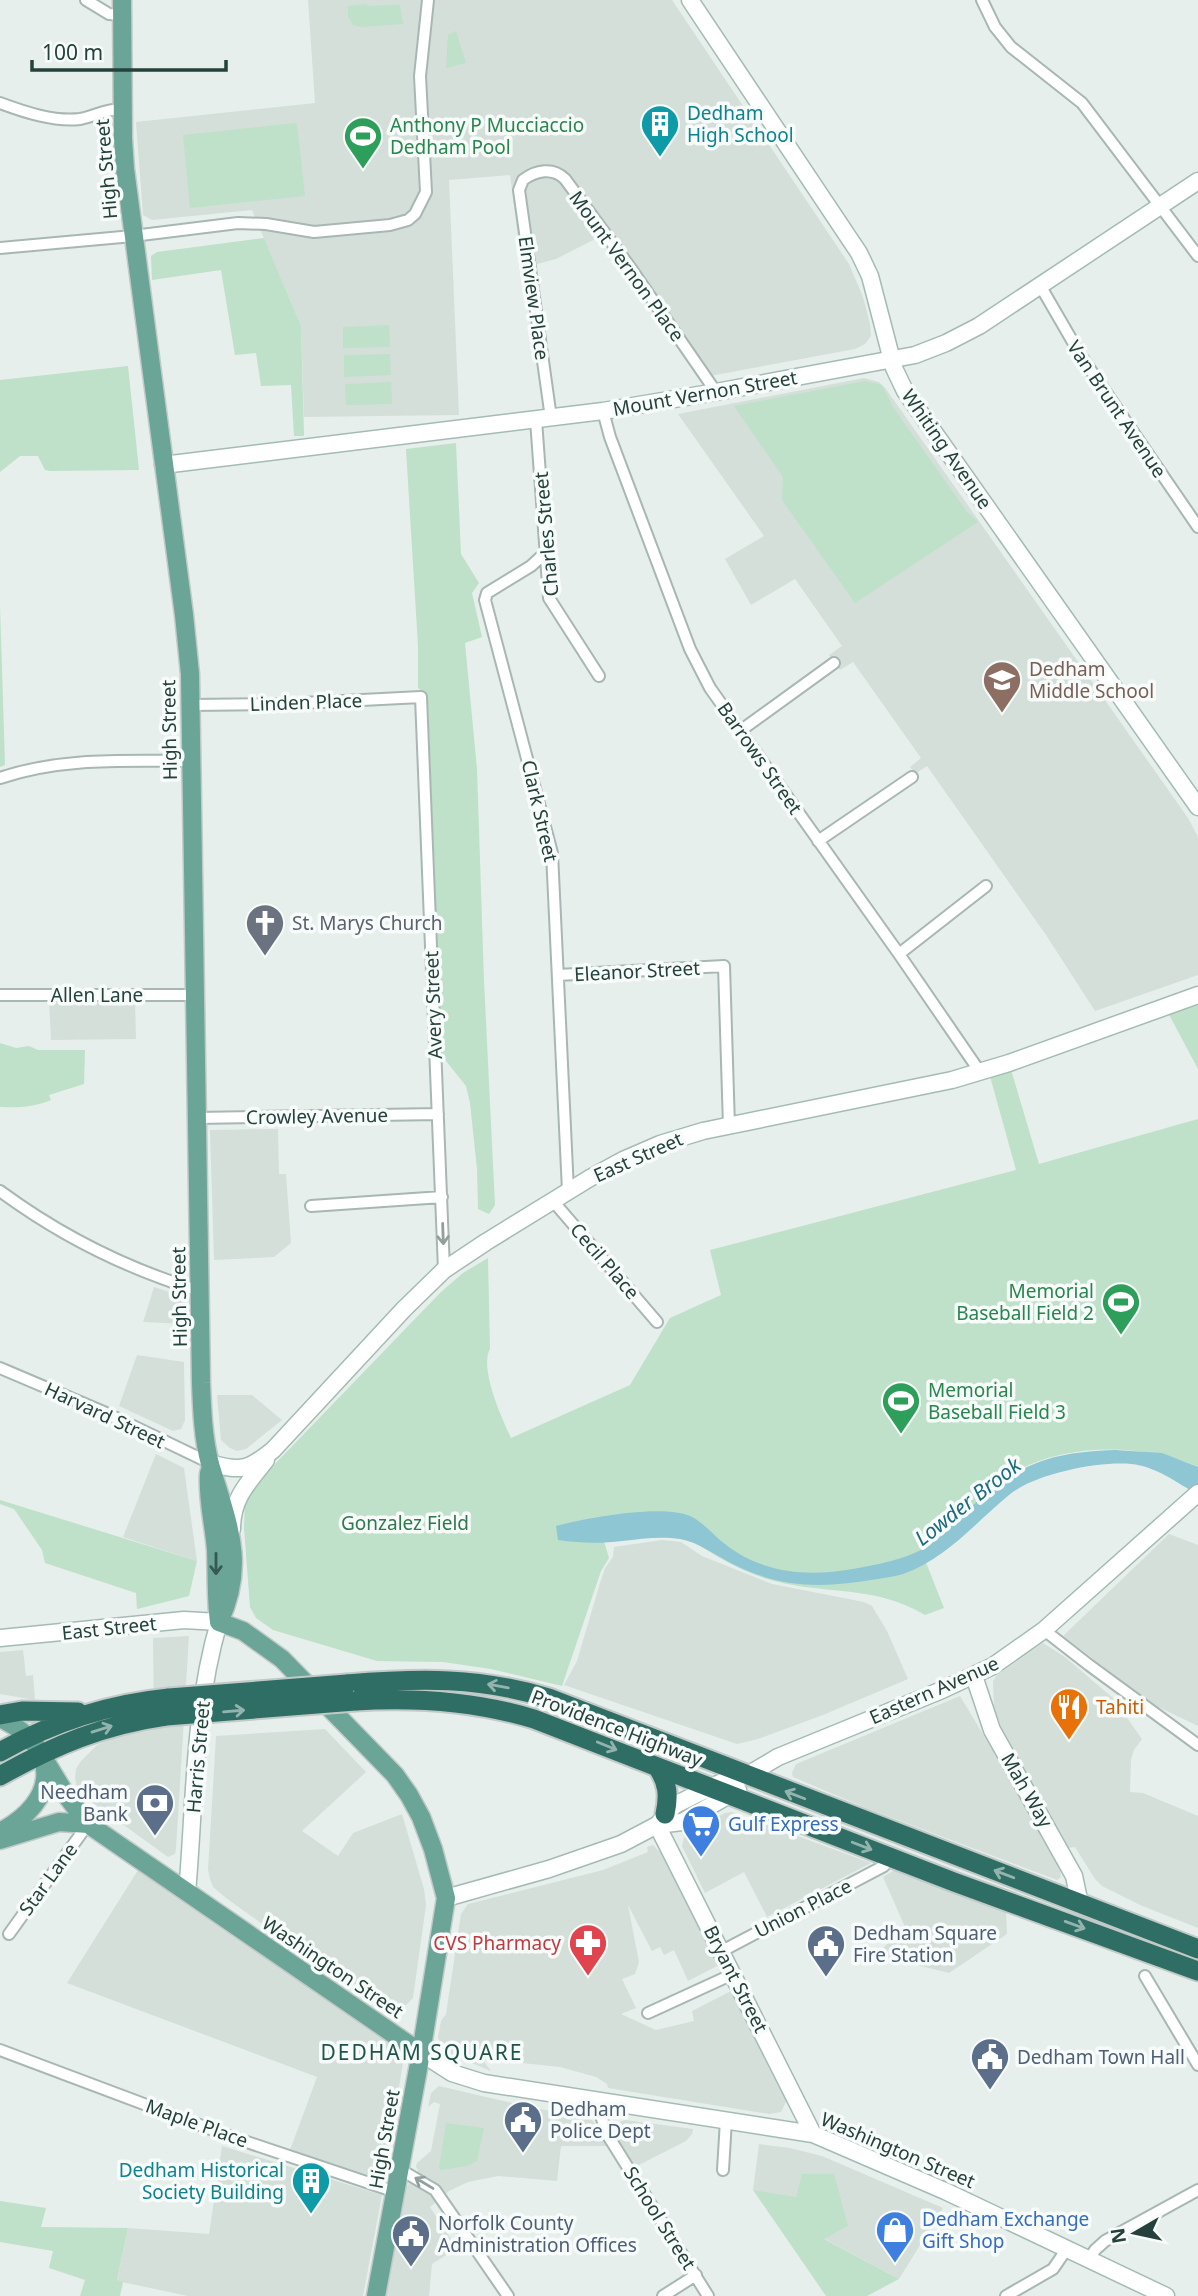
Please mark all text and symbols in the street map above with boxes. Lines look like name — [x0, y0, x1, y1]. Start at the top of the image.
scale bar — [32, 28, 226, 72]
text: 100 m — [42, 38, 103, 66]
place label: Dedham High School — [687, 100, 794, 148]
building icon: Dedham High School — [639, 103, 681, 158]
place label: Anthony P Mucciaccio Dedham Pool — [390, 112, 584, 160]
sports icon: Anthony P Mucciaccio Dedham Pool — [342, 115, 384, 170]
street label: High Street — [89, 118, 123, 220]
street label: Mount Vernon Place — [563, 185, 691, 347]
street label: Elmview Place — [512, 234, 556, 362]
street label: Van Brunt Avenue — [1061, 335, 1173, 483]
street label: Mount Vernon Street — [611, 364, 799, 422]
street label: Whiting Avenue — [896, 384, 998, 514]
street label: Charles Street — [528, 470, 564, 597]
place label: Dedham Middle School — [1029, 656, 1154, 704]
school or university icon: Dedham Middle School — [981, 659, 1023, 714]
street label: High Street — [155, 679, 183, 780]
street label: Linden Place — [249, 687, 363, 717]
street label: Barrows Street — [712, 697, 808, 819]
street label: Clark Street — [516, 758, 564, 865]
church icon: St. Marys Church — [244, 902, 286, 957]
place label: St. Marys Church — [292, 910, 443, 936]
street label: Avery Street — [418, 950, 448, 1059]
street label: Eleanor Street — [573, 955, 701, 987]
street label: Allen Lane — [51, 982, 143, 1008]
street label: Crowley Avenue — [246, 1102, 388, 1130]
street label: East Street — [589, 1126, 687, 1188]
street label: Cecil Place — [565, 1217, 645, 1305]
one-way arrow — [436, 1222, 450, 1245]
street label: High Street — [165, 1246, 193, 1347]
place label: Memorial Baseball Field 2 — [956, 1278, 1094, 1326]
sports icon: Memorial Baseball Field 2 — [1100, 1281, 1142, 1336]
street label: Harvard Street — [41, 1376, 170, 1454]
place label: Memorial Baseball Field 3 — [928, 1377, 1066, 1425]
sports icon: Memorial Baseball Field 3 — [880, 1380, 922, 1435]
water label: Lowder Brook — [908, 1450, 1028, 1552]
park label: Gonzalez Field — [341, 1510, 469, 1536]
one-way arrow — [209, 1552, 223, 1575]
street label: East Street — [60, 1610, 158, 1646]
street label: Eastern Avenue — [865, 1650, 1003, 1730]
one-way arrow — [487, 1679, 510, 1692]
street label: Providence Highway — [528, 1683, 707, 1773]
restaurant icon: Tahiti — [1048, 1686, 1090, 1741]
place label: Tahiti — [1096, 1694, 1144, 1720]
street label: Harris Street — [180, 1700, 216, 1814]
one-way arrow — [223, 1704, 245, 1717]
one-way arrow — [91, 1722, 113, 1735]
one-way arrow — [596, 1740, 617, 1753]
street label: Mah Way — [995, 1748, 1059, 1832]
place label: Needham Bank — [40, 1779, 128, 1827]
bank icon: Needham Bank — [134, 1782, 176, 1837]
one-way arrow — [785, 1787, 807, 1800]
supermarket icon: Gulf Express — [680, 1803, 722, 1858]
place label: Gulf Express — [728, 1811, 839, 1837]
street label: Star Lane — [13, 1837, 83, 1921]
one-way arrow — [850, 1841, 872, 1854]
one-way arrow — [993, 1867, 1015, 1880]
street label: Union Place — [750, 1872, 856, 1944]
street label: Washington Street — [257, 1910, 409, 2024]
place label: Dedham Square Fire Station — [853, 1920, 997, 1968]
one-way arrow — [1063, 1920, 1085, 1933]
street label: Bryant Street — [698, 1921, 774, 2037]
pharmacy icon: CVS Pharmacy — [567, 1922, 609, 1977]
public building icon: Dedham Square Fire Station — [805, 1923, 847, 1978]
place label: CVS Pharmacy — [433, 1930, 561, 1956]
public building icon: Dedham Town Hall — [969, 2036, 1011, 2091]
district label: DEDHAM SQUARE — [320, 2038, 524, 2066]
place label: Dedham Town Hall — [1017, 2044, 1185, 2070]
street label: High Street — [362, 2087, 406, 2191]
street label: Maple Place — [142, 2092, 252, 2154]
place label: Dedham Police Dept — [550, 2096, 651, 2144]
public building icon: Dedham Police Dept — [502, 2099, 544, 2154]
street label: Washington Street — [817, 2106, 979, 2194]
place label: Dedham Historical Society Building — [119, 2157, 284, 2205]
building icon: Dedham Historical Society Building — [290, 2160, 332, 2215]
street label: School Street — [618, 2161, 702, 2275]
one-way arrow — [415, 2176, 434, 2191]
north arrow — [1100, 2198, 1170, 2268]
place label: Dedham Exchange Gift Shop — [922, 2206, 1089, 2254]
shop icon: Dedham Exchange Gift Shop — [874, 2209, 916, 2264]
place label: Norfolk County Administration Offices — [438, 2210, 637, 2258]
public building icon: Norfolk County Administration Offices — [390, 2213, 432, 2268]
text: N — [1104, 2226, 1132, 2245]

